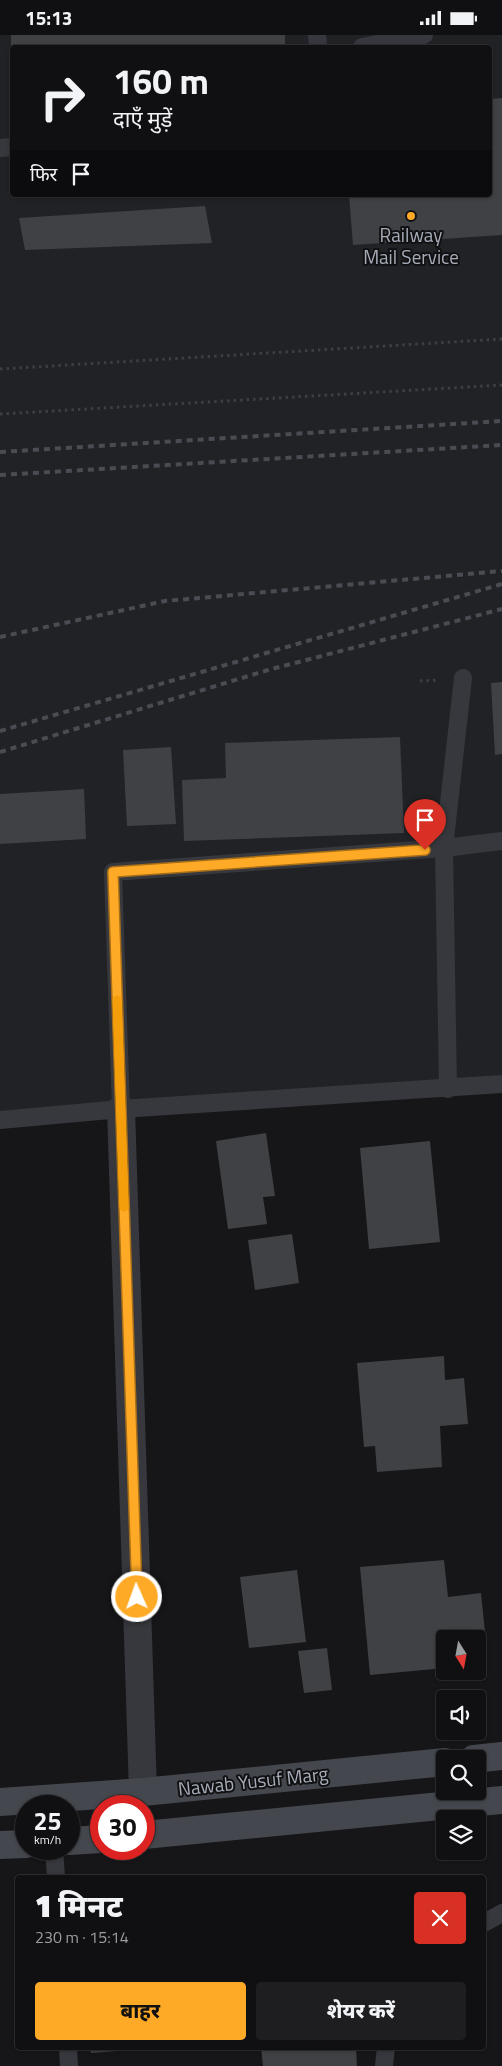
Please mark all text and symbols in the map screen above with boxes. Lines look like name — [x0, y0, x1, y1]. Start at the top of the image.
text: 15:13 — [25, 3, 72, 32]
text: 160 m — [113, 54, 209, 108]
icon: right — [30, 65, 95, 130]
text: दाएँ मुड़ें — [113, 102, 172, 136]
text: फिर — [30, 159, 57, 188]
icon: arrive — [67, 160, 95, 188]
marker: Railway Mail Service — [405, 210, 417, 222]
place label: Railway Mail Service — [363, 220, 459, 271]
pin — [404, 799, 446, 850]
icon: arrive — [411, 806, 439, 834]
position arrow — [110, 1570, 162, 1622]
north arrow — [436, 1630, 486, 1680]
map controls — [436, 1630, 486, 1860]
button: sound — [436, 1690, 486, 1740]
button: search — [436, 1750, 486, 1800]
street label: Nawab Yusuf Marg — [176, 1758, 330, 1803]
speed limit sign: 30 — [90, 1795, 155, 1860]
text: 25 — [33, 1802, 62, 1840]
button: layers — [436, 1810, 486, 1860]
text: km/h — [34, 1830, 61, 1849]
text: 1 मिनट — [35, 1883, 123, 1929]
button: close — [414, 1892, 466, 1944]
text: 230 m · 15:14 — [35, 1925, 129, 1949]
button: बाहर — [35, 1982, 246, 2040]
button: शेयर करें — [256, 1982, 466, 2040]

